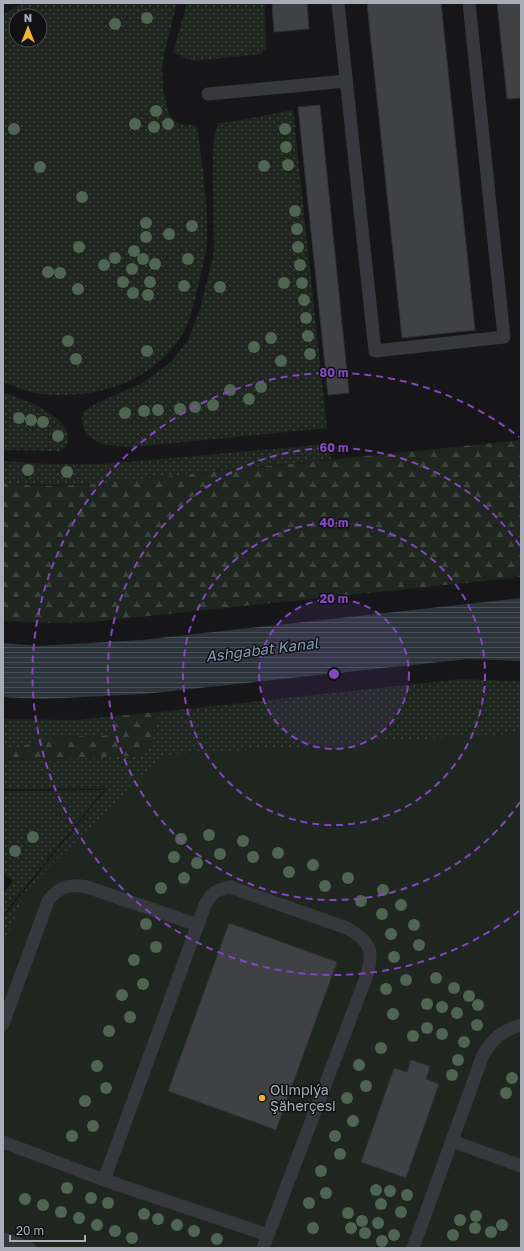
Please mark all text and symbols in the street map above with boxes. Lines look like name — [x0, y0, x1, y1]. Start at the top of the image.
north arrow — [8, 8, 48, 48]
text: N — [24, 11, 32, 24]
text: 80 m — [320, 365, 348, 380]
text: 60 m — [320, 440, 348, 455]
text: 40 m — [320, 515, 348, 530]
text: 20 m — [320, 591, 348, 606]
water label: Ashgabat Kanal — [205, 633, 321, 666]
centre of rings — [327, 667, 341, 681]
place label: Olimpiýa Şäherçesi — [270, 1081, 336, 1114]
marker: Olimpiýa Şäherçesi — [257, 1093, 267, 1103]
scale bar — [10, 1217, 85, 1243]
text: 20 m — [16, 1223, 44, 1238]

